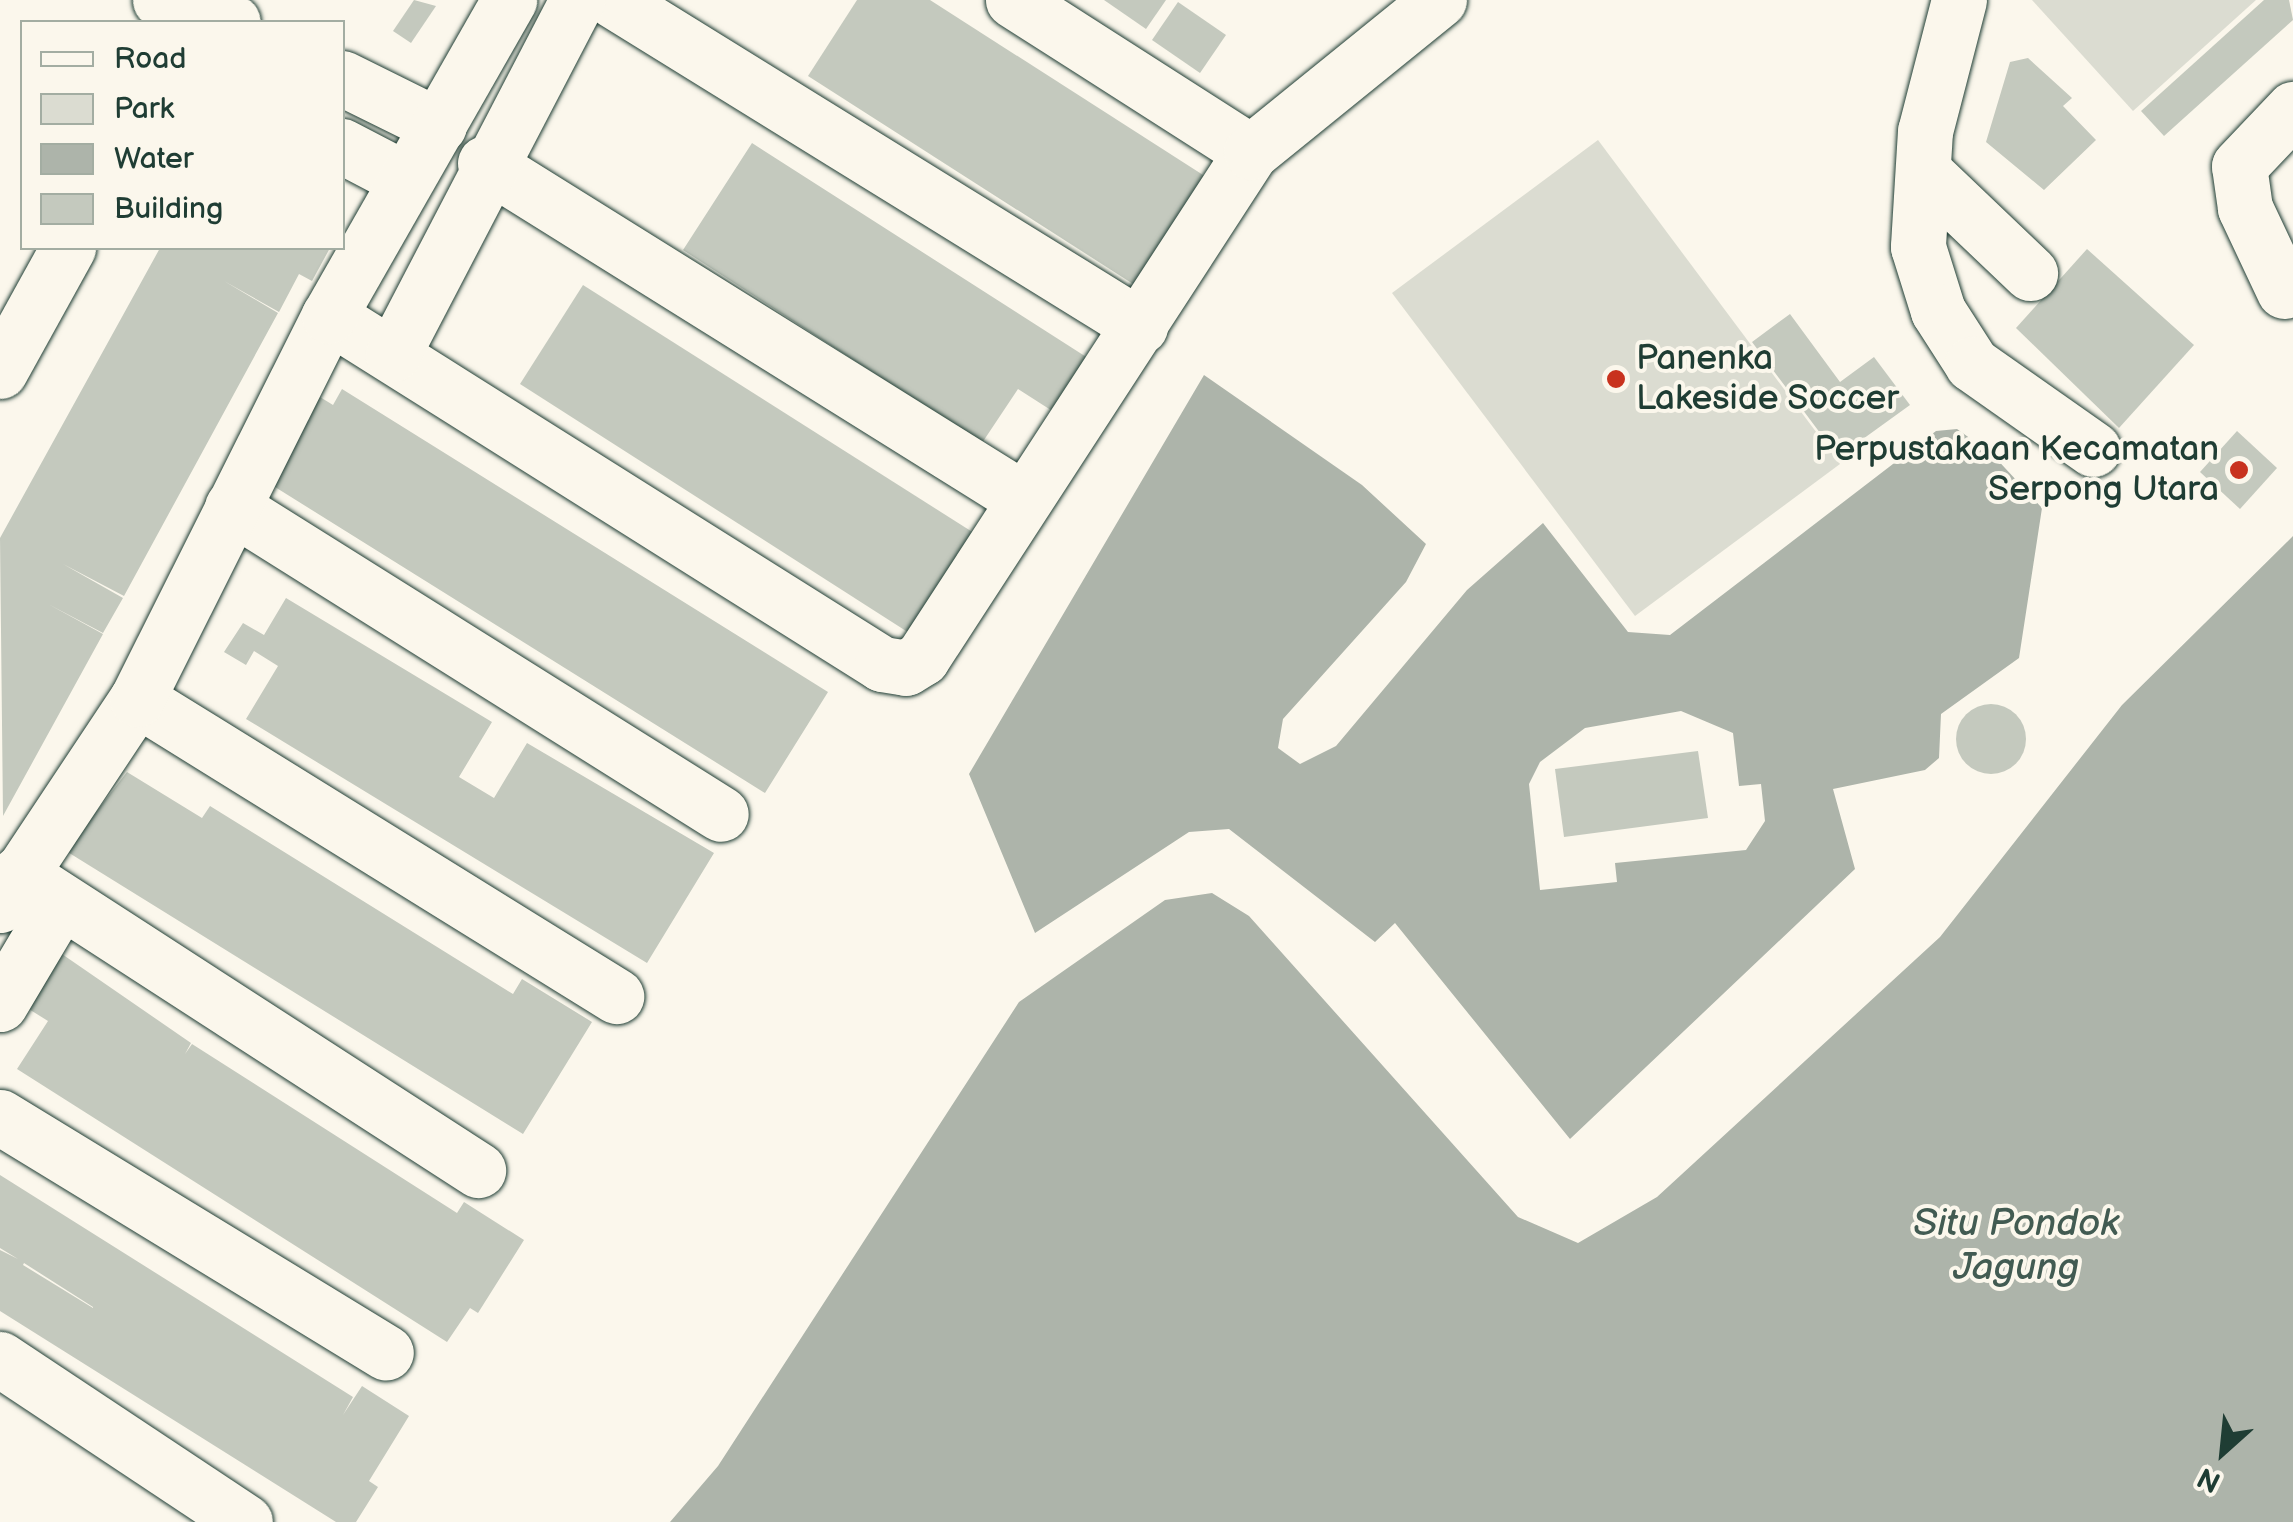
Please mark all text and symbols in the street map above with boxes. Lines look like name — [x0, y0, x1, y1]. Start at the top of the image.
legend — [20, 20, 345, 250]
text: Road — [114, 41, 187, 77]
text: Park — [114, 91, 174, 127]
text: Water — [114, 141, 194, 177]
text: Building — [114, 191, 223, 227]
place label: Panenka Lakeside Soccer — [1636, 338, 1900, 420]
marker: Panenka Lakeside Soccer — [1605, 368, 1627, 390]
place label: Perpustakaan Kecamatan Serpong Utara — [1814, 429, 2219, 511]
marker: Perpustakaan Kecamatan Serpong Utara — [2228, 459, 2250, 481]
water label: Situ Pondok Jagung — [1913, 1201, 2119, 1290]
north arrow — [2173, 1402, 2273, 1502]
text: N — [2192, 1460, 2226, 1499]

